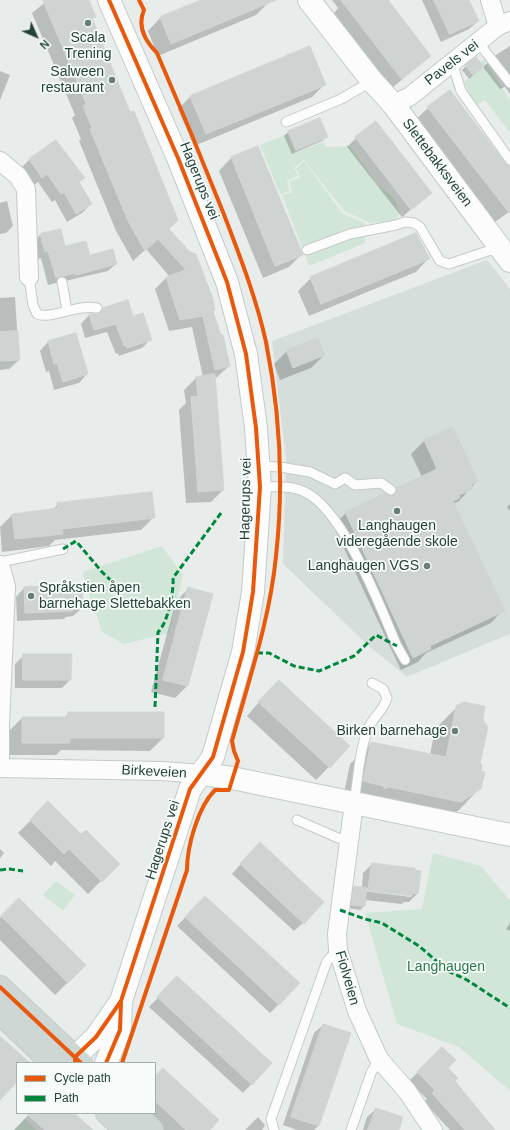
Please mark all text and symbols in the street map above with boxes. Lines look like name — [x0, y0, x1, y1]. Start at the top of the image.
north arrow — [16, 16, 56, 56]
marker: Scala Trening — [83, 18, 93, 28]
place label: Scala Trening — [65, 30, 111, 62]
text: N — [37, 37, 52, 52]
street label: Pavels vei — [422, 37, 482, 89]
place label: Salween restaurant — [41, 64, 104, 96]
marker: Salween restaurant — [107, 75, 117, 85]
street label: Slettebakksveien — [398, 116, 476, 210]
street label: Hagerups vei — [176, 140, 222, 222]
street label: Hagerups vei — [237, 458, 255, 540]
marker: Langhaugen videregående skole — [392, 506, 402, 516]
place label: Langhaugen videregående skole — [336, 518, 458, 550]
place label: Langhaugen VGS — [308, 558, 419, 574]
marker: Langhaugen VGS — [422, 561, 432, 571]
place label: Språkstien åpen barnehage Slettebakken — [39, 580, 191, 612]
marker: Språkstien åpen barnehage Slettebakken — [26, 591, 36, 601]
place label: Birken barnehage — [336, 723, 447, 739]
marker: Birken barnehage — [450, 726, 460, 736]
street label: Birkeveien — [121, 762, 187, 782]
street label: Hagerups vei — [142, 798, 184, 882]
street label: Fiolveien — [331, 949, 363, 1007]
park label: Langhaugen — [407, 959, 485, 975]
legend — [16, 1062, 156, 1114]
text: Cycle path — [54, 1071, 111, 1085]
text: Path — [54, 1091, 79, 1105]

